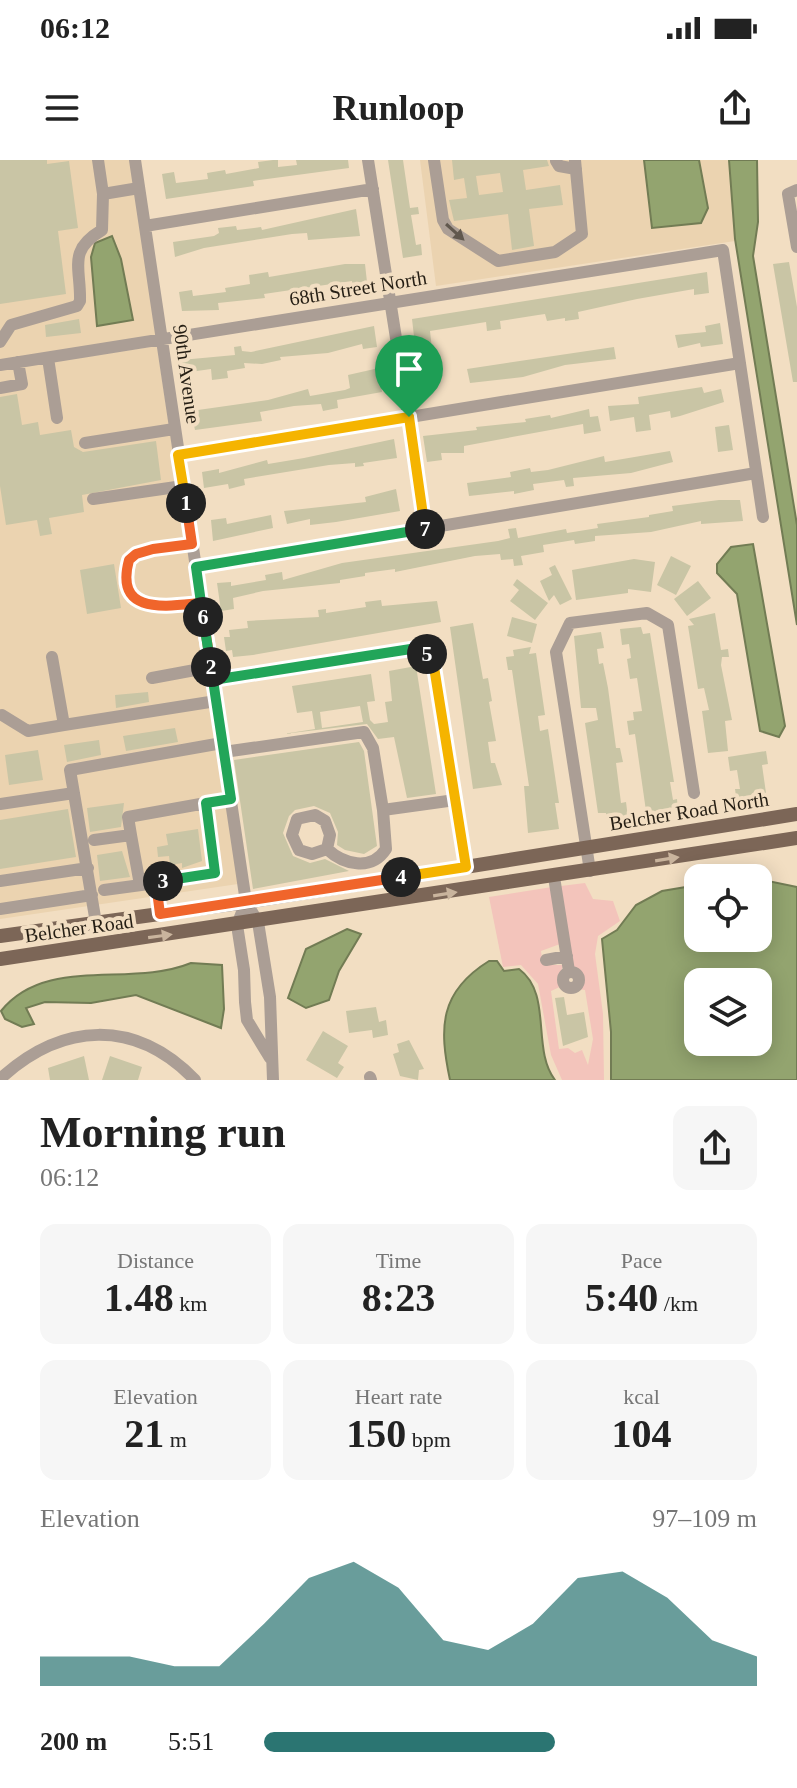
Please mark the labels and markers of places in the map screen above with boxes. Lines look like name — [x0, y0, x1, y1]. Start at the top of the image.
pin — [375, 335, 443, 417]
pin: 1 — [166, 483, 206, 523]
pin: 7 — [405, 509, 445, 549]
pin: 6 — [183, 597, 223, 637]
pin: 5 — [407, 634, 447, 674]
pin: 2 — [191, 647, 231, 687]
pin: 4 — [381, 857, 421, 897]
pin: 3 — [143, 861, 183, 901]

